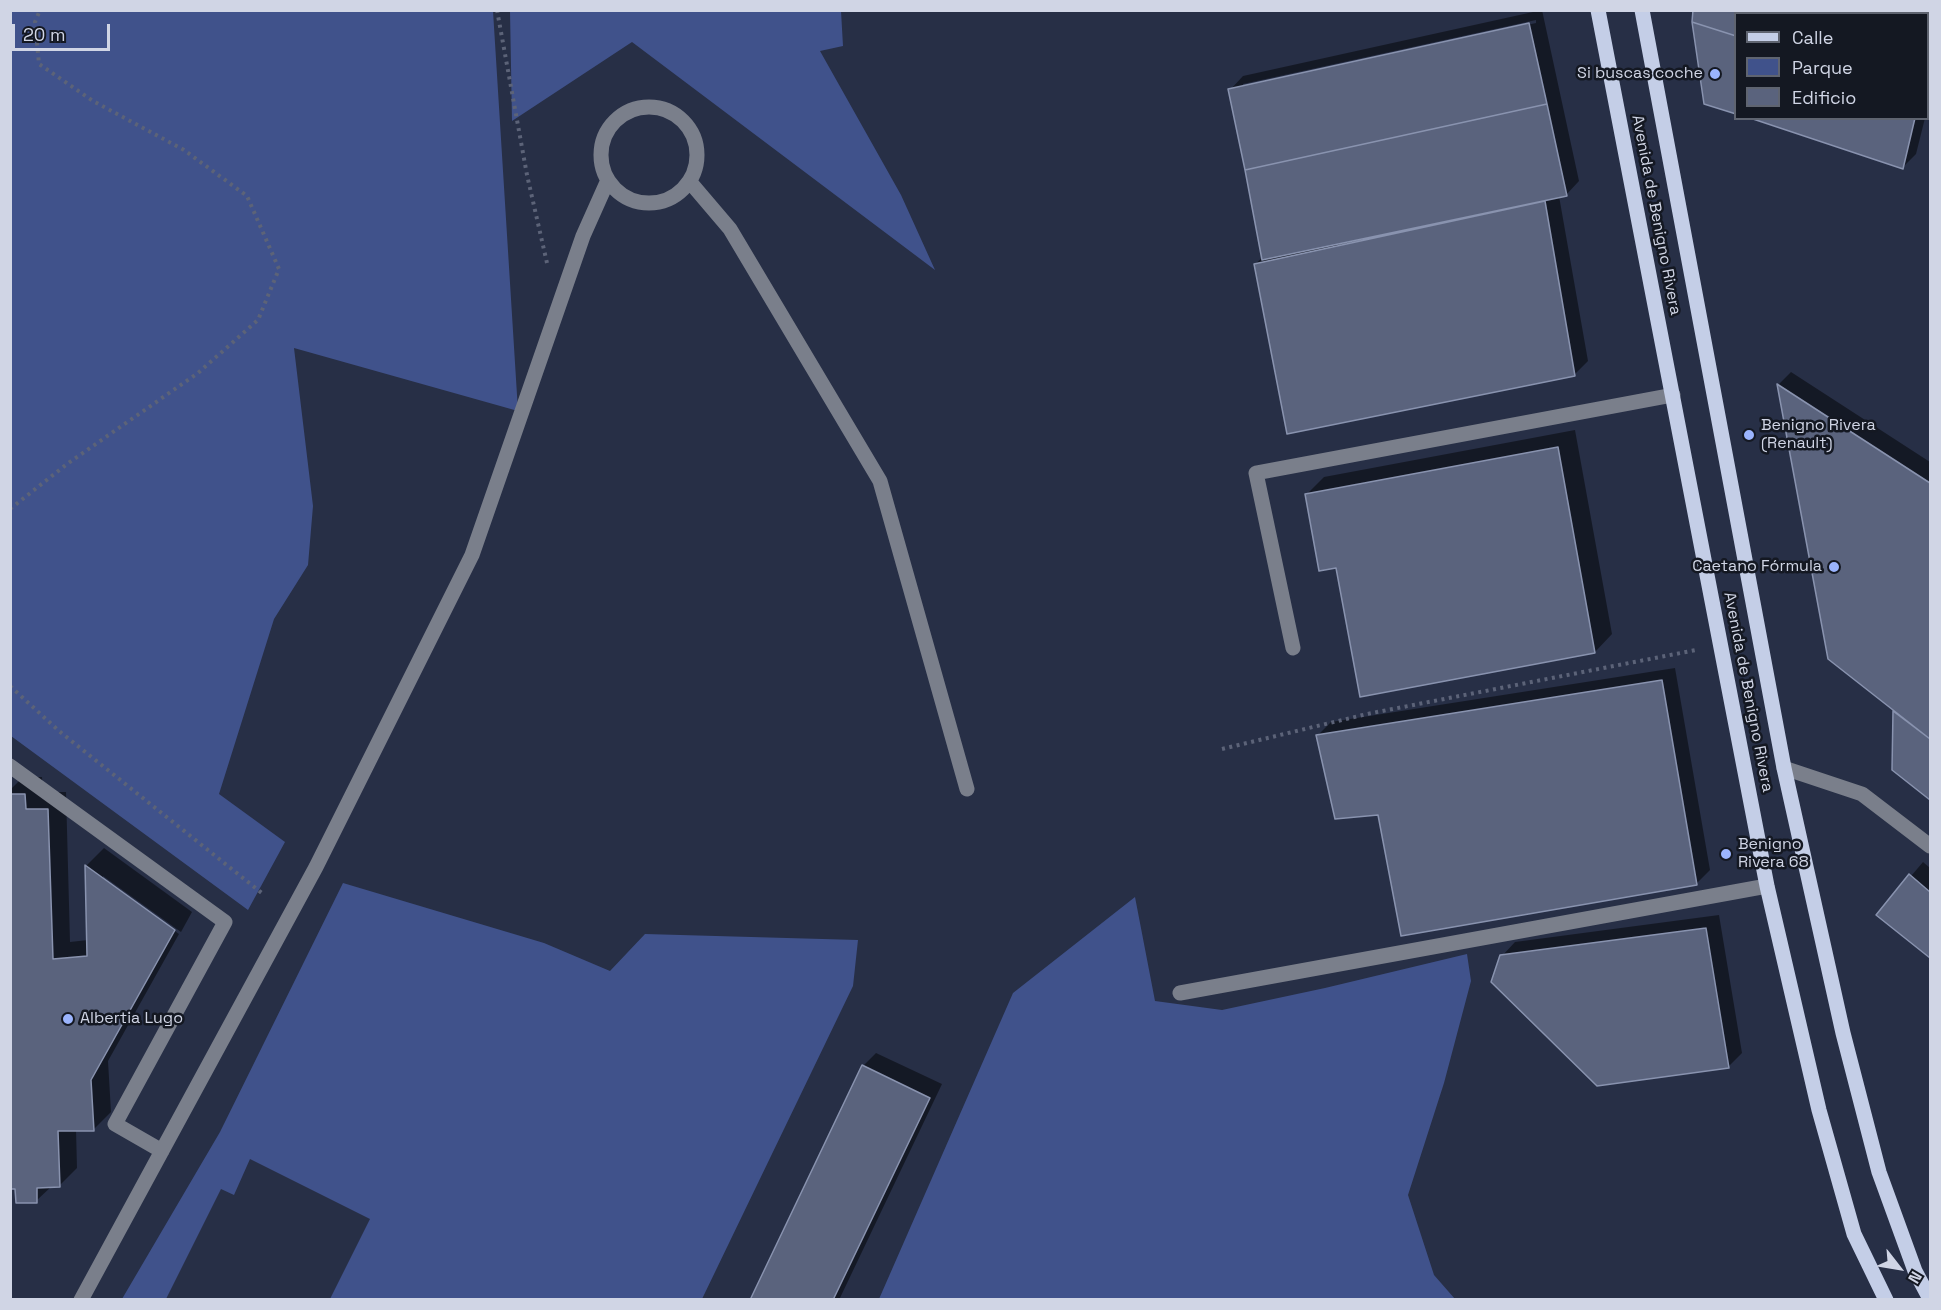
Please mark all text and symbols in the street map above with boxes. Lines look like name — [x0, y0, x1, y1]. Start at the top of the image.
scale bar — [15, 12, 112, 50]
legend — [1734, 12, 1929, 120]
text: 20 m — [23, 23, 66, 46]
text: Calle — [1792, 26, 1833, 49]
text: Parque — [1792, 56, 1853, 79]
place label: Si buscas coche — [1577, 64, 1703, 84]
marker: Si buscas coche — [1708, 67, 1722, 81]
text: Edificio — [1792, 86, 1856, 109]
street label: Avenida de Benigno Rivera — [1627, 113, 1685, 317]
place label: Benigno Rivera (Renault) — [1761, 416, 1876, 454]
marker: Benigno Rivera (Renault) — [1742, 428, 1756, 442]
place label: Caetano Fórmula — [1692, 557, 1822, 577]
marker: Caetano Fórmula — [1827, 560, 1841, 574]
street label: Avenida de Benigno Rivera — [1719, 590, 1777, 794]
place label: Benigno Rivera 68 — [1738, 835, 1809, 873]
marker: Benigno Rivera 68 — [1719, 847, 1733, 861]
place label: Albertia Lugo — [80, 1009, 183, 1029]
marker: Albertia Lugo — [61, 1012, 75, 1026]
north arrow — [1869, 1238, 1929, 1298]
text: N — [1903, 1268, 1927, 1288]

